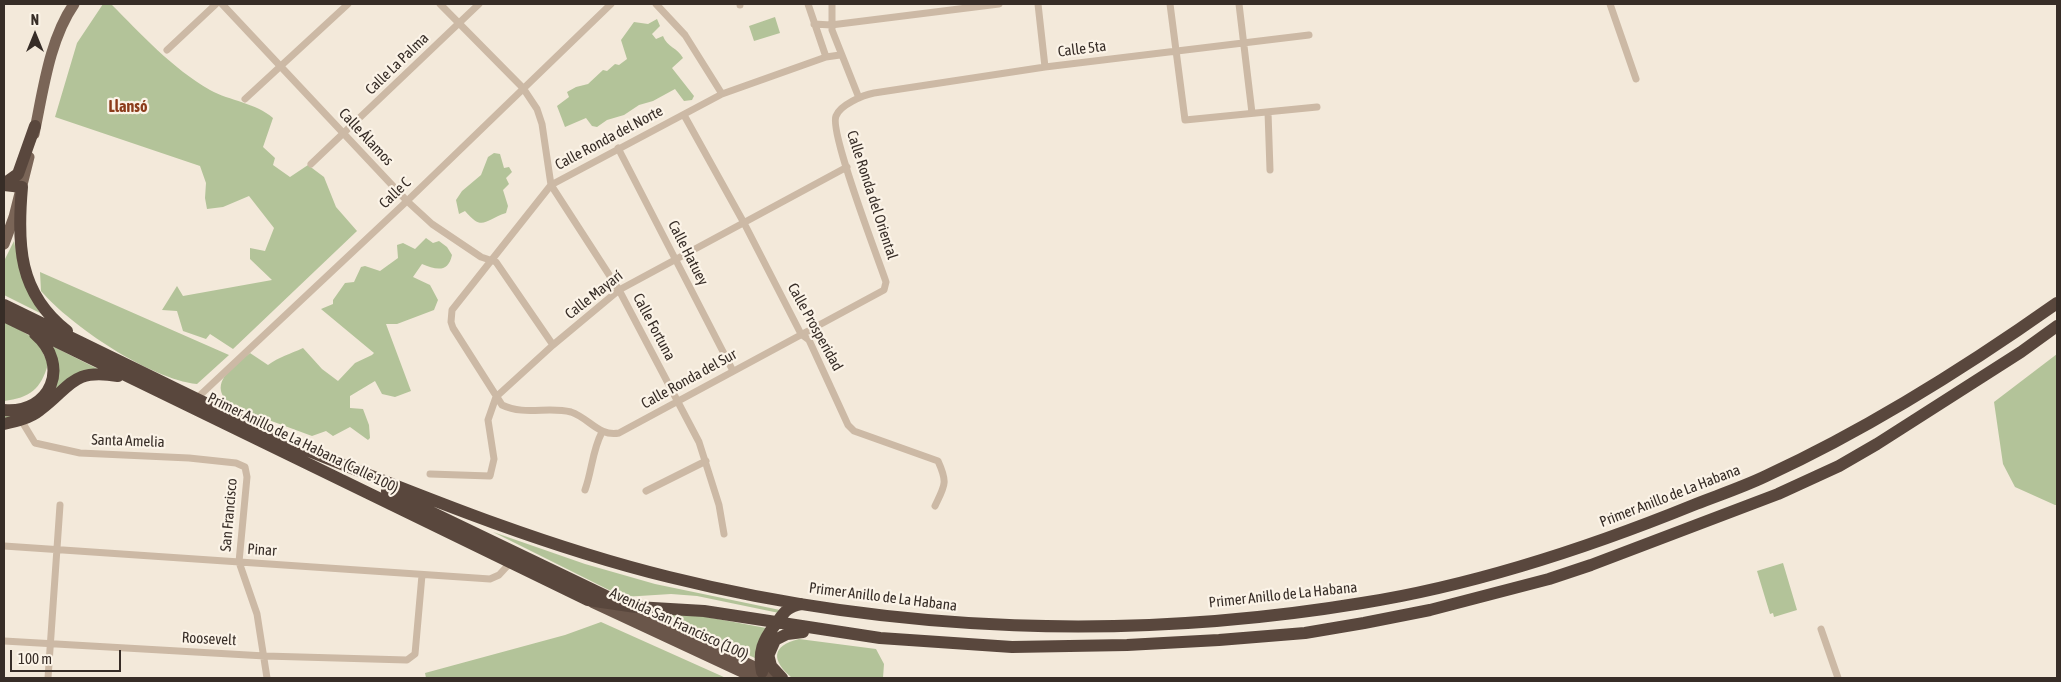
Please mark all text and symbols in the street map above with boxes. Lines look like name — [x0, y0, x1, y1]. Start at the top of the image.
north arrow — [10, 10, 60, 60]
text: N — [31, 12, 39, 28]
street label: Calle La Palma — [362, 29, 432, 99]
street label: Calle 5ta — [1057, 37, 1107, 61]
district label: Llansó — [109, 97, 147, 117]
street label: Calle Ronda del Norte — [552, 102, 666, 174]
street label: Calle Álamos — [335, 105, 397, 169]
street label: Calle Ronda del Oriental — [843, 128, 901, 262]
street label: Calle C — [375, 174, 415, 212]
street label: Calle Hatuey — [664, 218, 712, 288]
street label: Calle Mayarí — [562, 267, 626, 323]
street label: Calle Prosperidad — [783, 280, 847, 374]
street label: Calle Fortuna — [629, 290, 679, 364]
street label: Calle Ronda del Sur — [638, 345, 740, 413]
street label: Primer Anillo de La Habana (Calle 100) — [205, 389, 401, 497]
street label: Santa Amelia — [91, 431, 165, 451]
street label: Primer Anillo de La Habana — [1597, 461, 1743, 531]
street label: San Francisco — [217, 478, 241, 552]
street label: Pinar — [247, 540, 277, 560]
street label: Primer Anillo de La Habana — [1208, 578, 1358, 612]
street label: Primer Anillo de La Habana — [808, 579, 958, 615]
street label: Avenida San Francisco (100) — [607, 584, 751, 664]
street label: Roosevelt — [181, 629, 237, 649]
scale bar — [12, 640, 124, 672]
text: 100 m — [18, 650, 52, 667]

